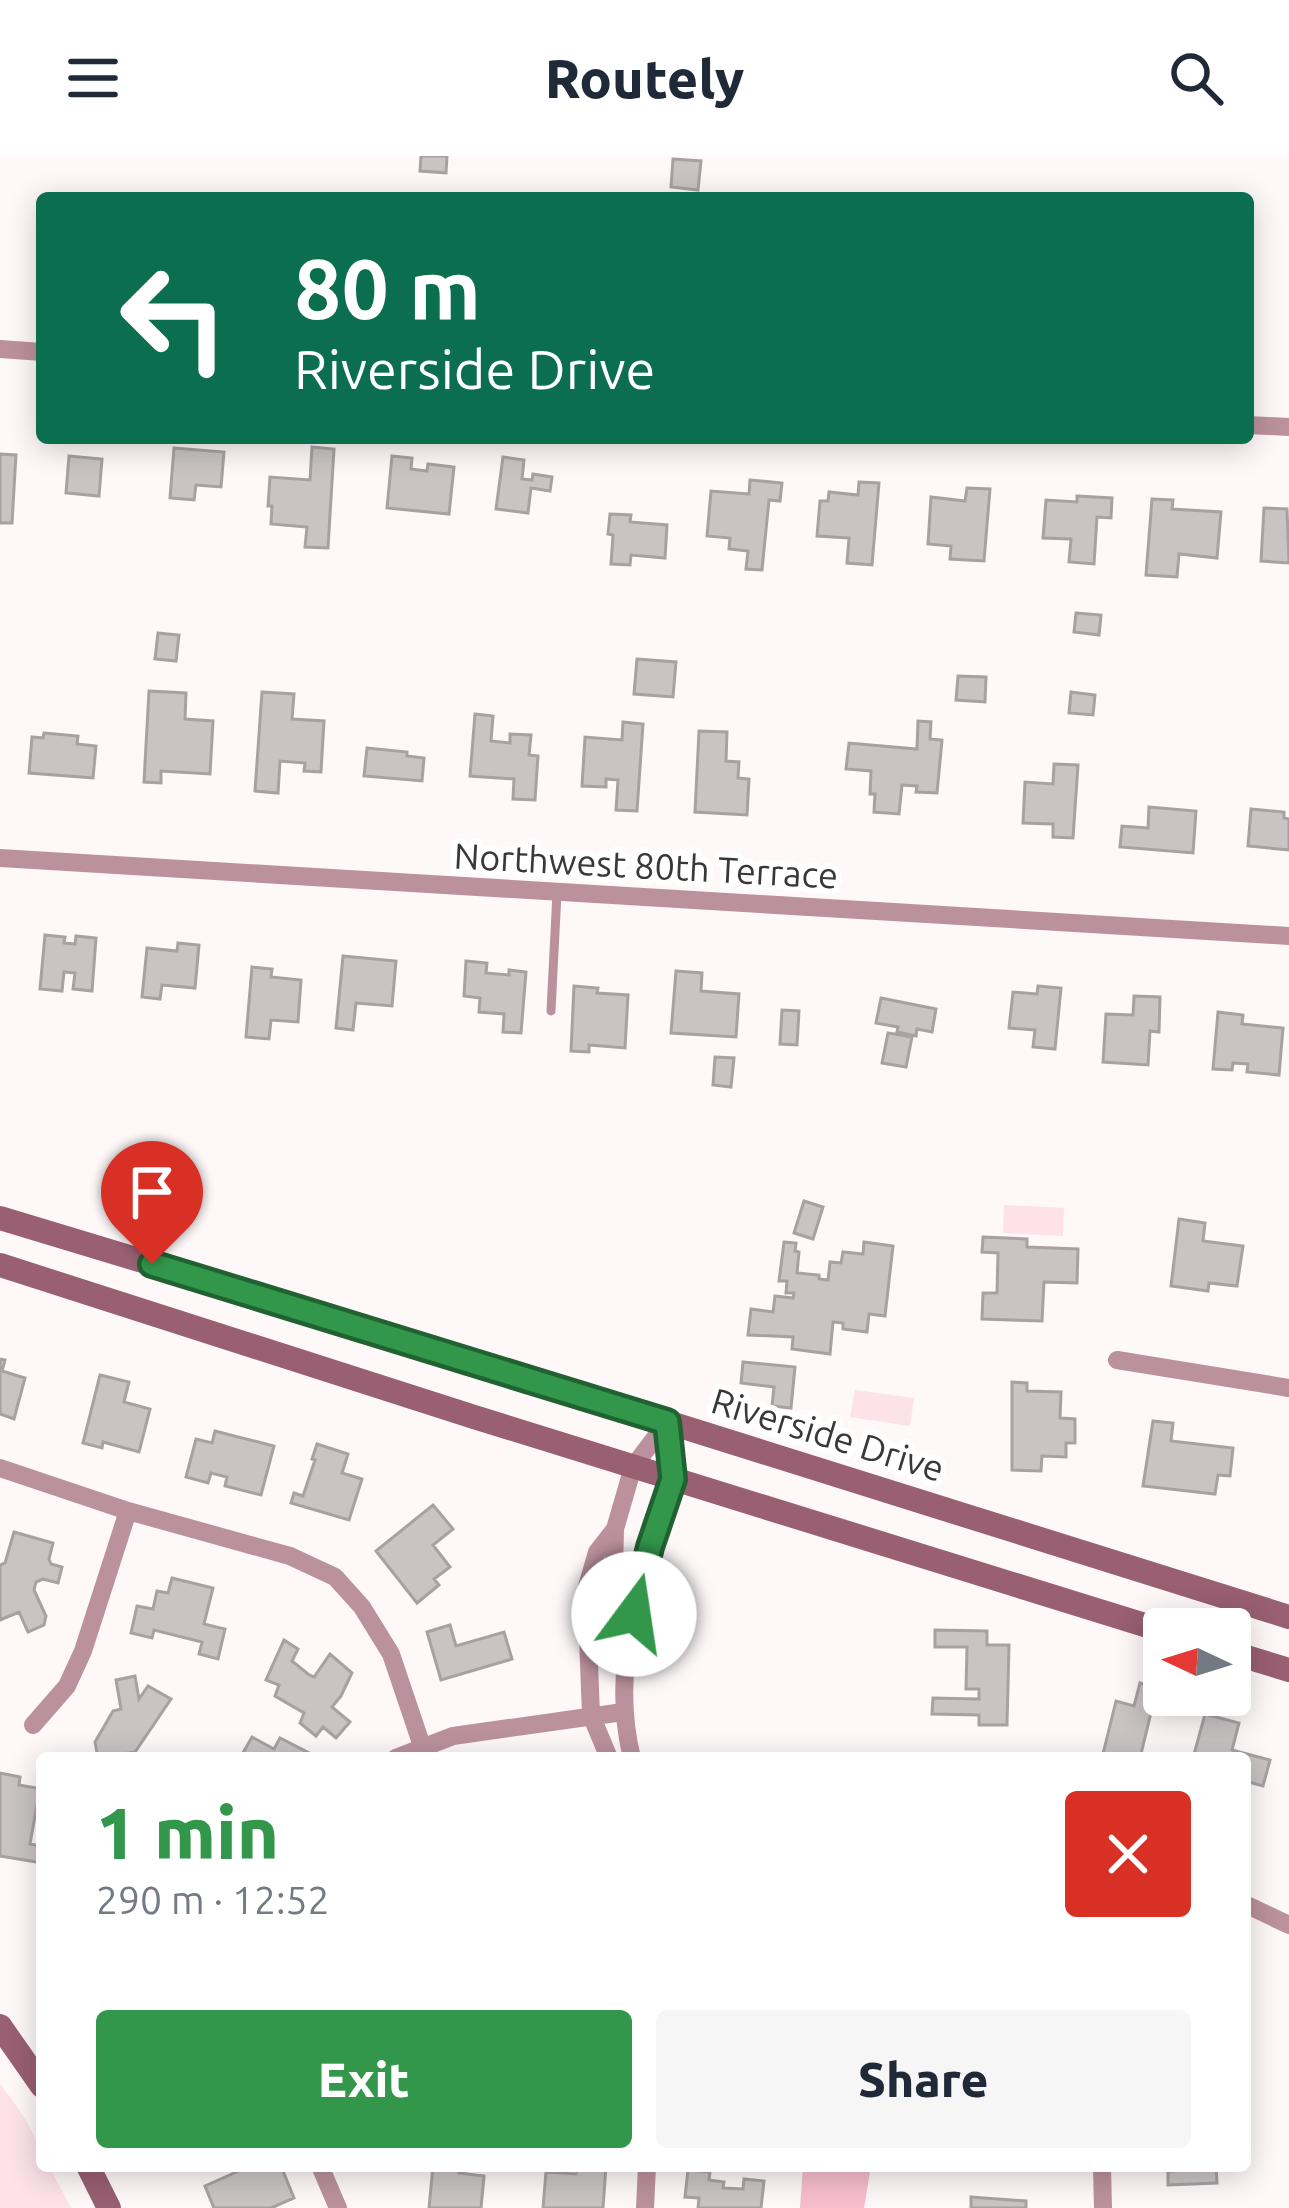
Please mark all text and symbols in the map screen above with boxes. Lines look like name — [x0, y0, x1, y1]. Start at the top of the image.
icon: menu — [60, 45, 126, 111]
icon: search — [1163, 45, 1229, 111]
text: Routely — [545, 48, 744, 108]
icon: left — [96, 240, 252, 396]
text: 80 m — [294, 241, 481, 335]
text: Riverside Drive — [294, 339, 655, 399]
street label: Northwest 80th Terrace — [453, 834, 839, 896]
pin — [101, 1141, 203, 1264]
icon: arrive — [119, 1159, 185, 1225]
street label: Riverside Drive — [707, 1379, 949, 1489]
position arrow — [571, 1551, 697, 1677]
north arrow — [1143, 1608, 1251, 1716]
map controls — [1143, 1608, 1251, 1716]
button: close — [1065, 1791, 1191, 1917]
text: 1 min — [96, 1792, 279, 1873]
text: 290 m · 12:52 — [96, 1878, 330, 1921]
button: Exit — [96, 2010, 632, 2148]
button: Share — [656, 2010, 1191, 2148]

